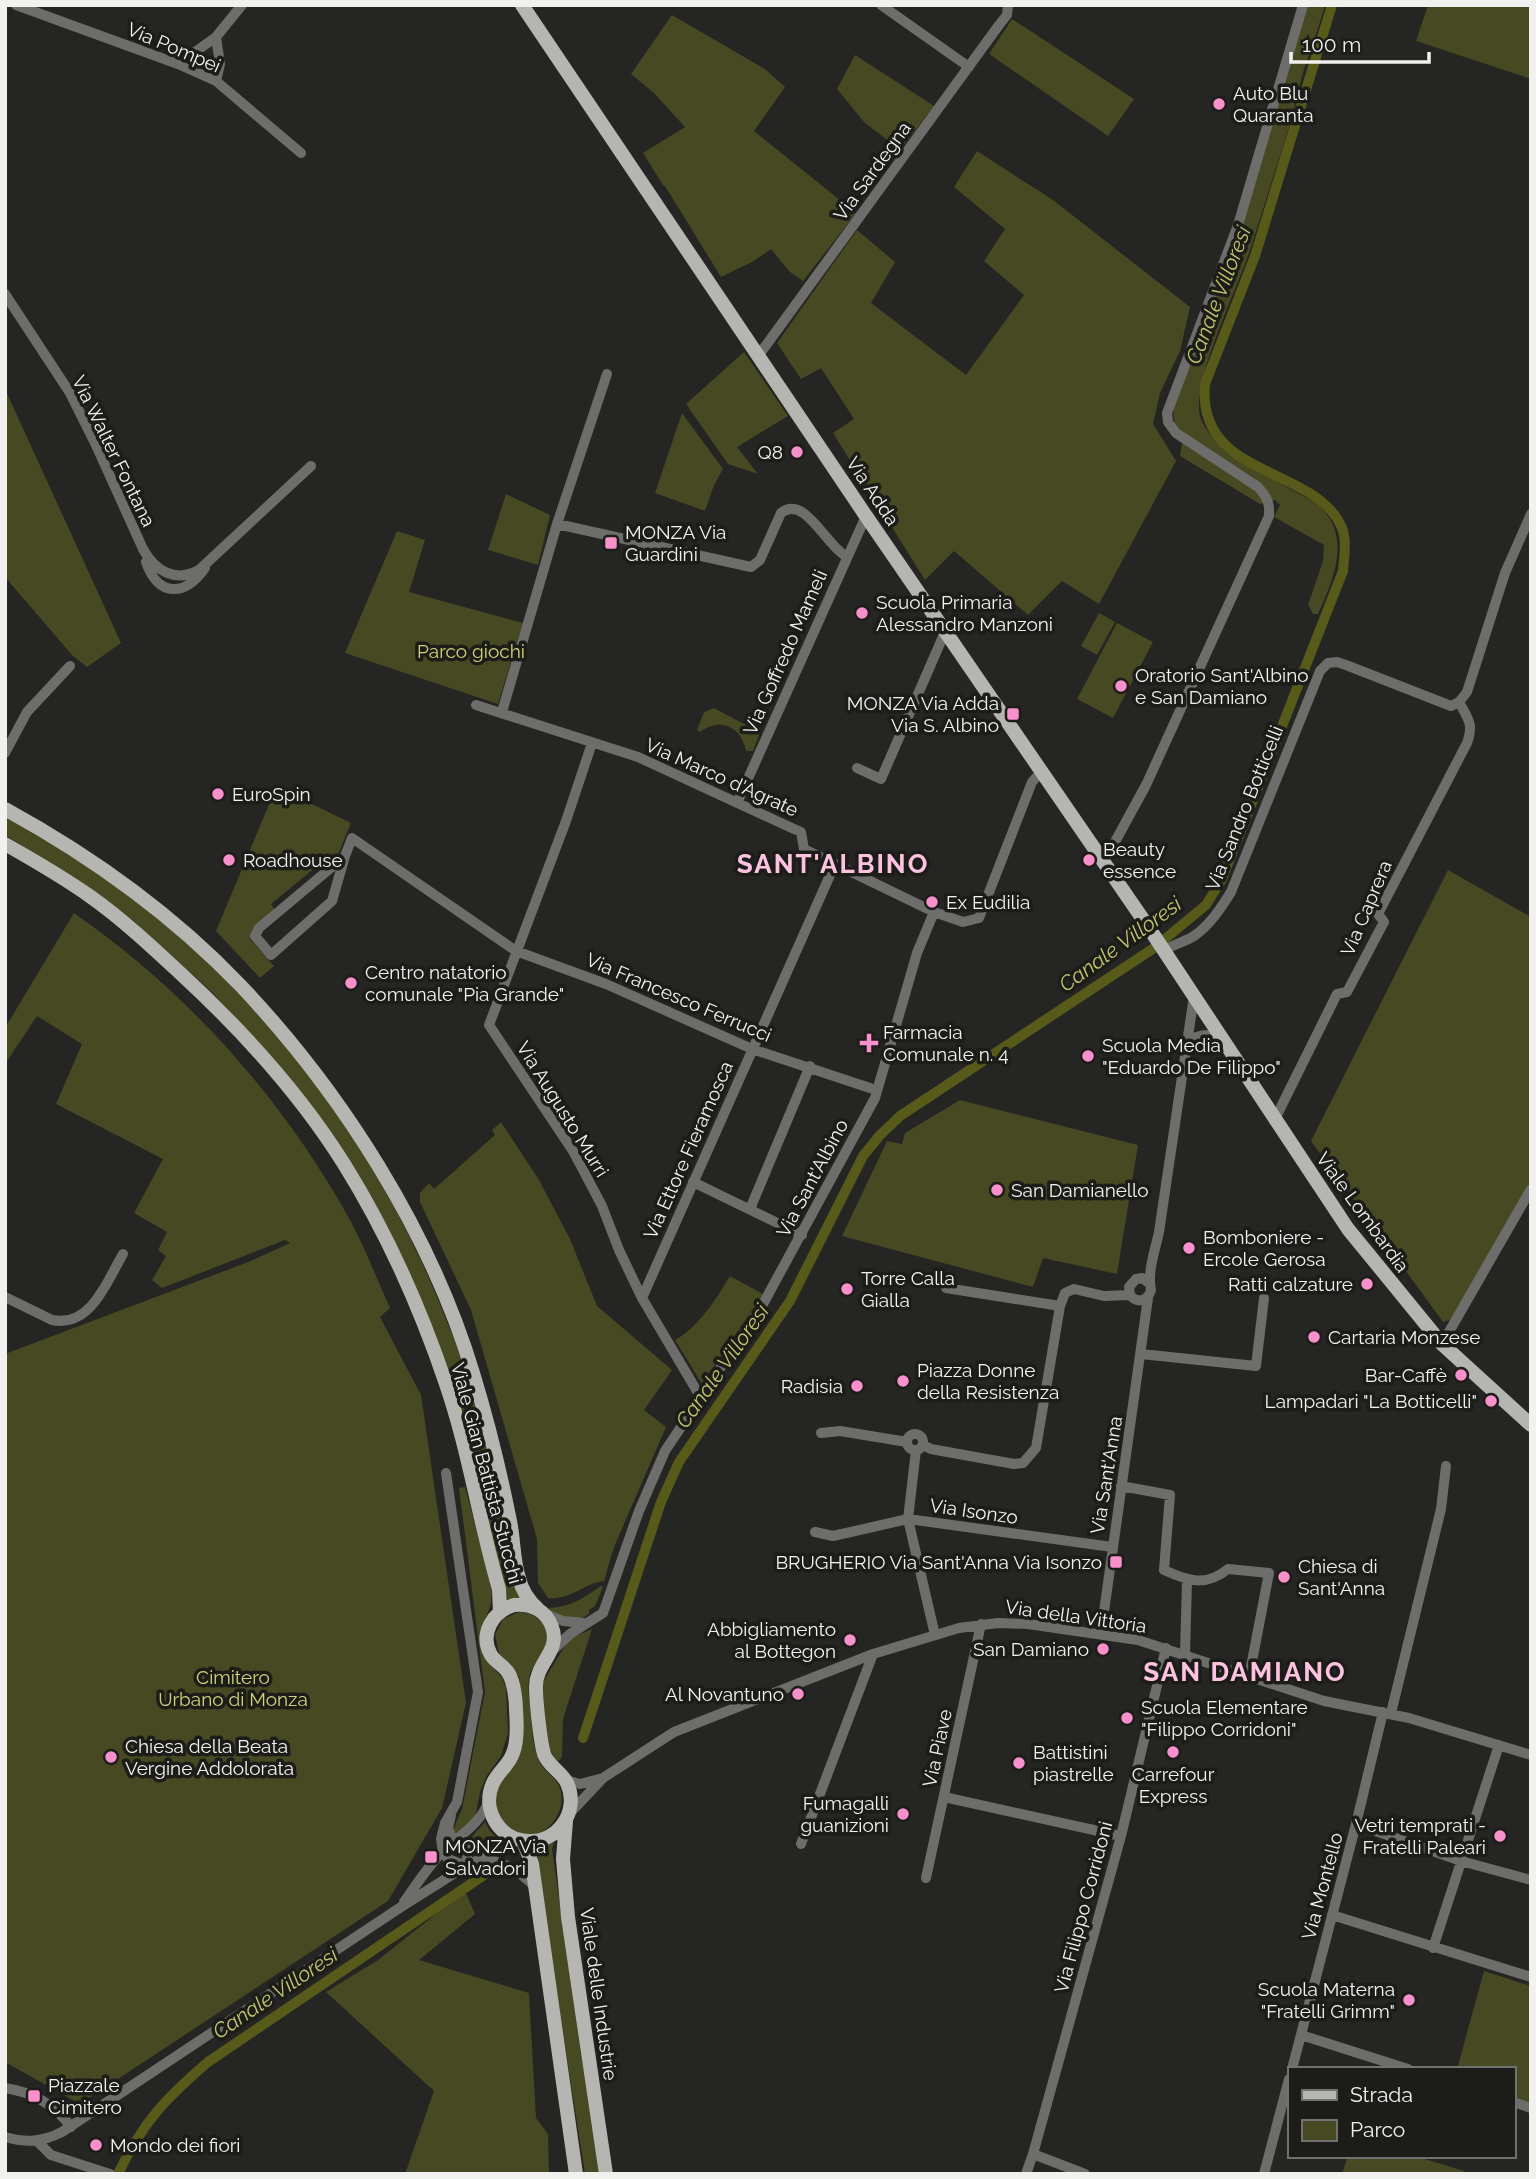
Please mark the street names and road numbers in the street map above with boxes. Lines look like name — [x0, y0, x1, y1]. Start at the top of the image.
street label: Via Pompei — [124, 17, 224, 77]
street label: Via Sardegna — [829, 117, 915, 225]
street label: Via Walter Fontana — [68, 372, 160, 530]
street label: Via Adda — [842, 452, 904, 530]
street label: Via Goffredo Mameli — [739, 566, 831, 738]
street label: Via Sandro Botticelli — [1201, 722, 1287, 894]
street label: Via Marco d'Agrate — [642, 733, 802, 821]
street label: Via Caprera — [1336, 857, 1396, 959]
street label: Via Francesco Ferrucci — [583, 948, 775, 1046]
street label: Via Augusto Murri — [512, 1037, 614, 1181]
street label: Via Ettore Fieramosca — [639, 1058, 737, 1242]
street label: Via Sant'Albino — [772, 1115, 852, 1241]
street label: Viale Lombardia — [1312, 1148, 1414, 1276]
street label: Viale Gian Battista Stucchi — [447, 1360, 527, 1586]
street label: Via Sant'Anna — [1086, 1414, 1126, 1536]
street label: Via Isonzo — [928, 1494, 1020, 1528]
street label: Via della Vittoria — [1004, 1595, 1148, 1637]
street label: Via Piave — [918, 1707, 956, 1789]
street label: Via Filippo Corridoni — [1050, 1819, 1116, 1995]
street label: Via Montello — [1297, 1830, 1347, 1942]
street label: Viale delle Industrie — [576, 1906, 622, 2082]

